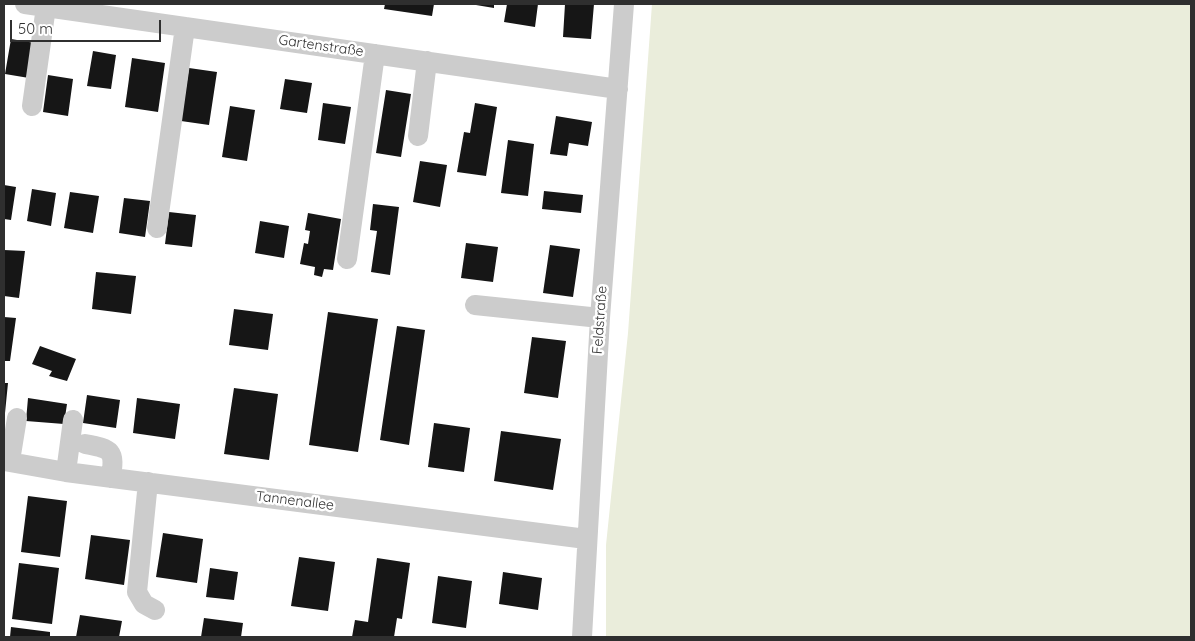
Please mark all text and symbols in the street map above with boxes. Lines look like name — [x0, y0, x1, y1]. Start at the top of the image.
scale bar — [12, 10, 164, 42]
text: 50 m — [18, 19, 53, 38]
street label: Gartenstraße — [277, 32, 365, 60]
street label: Feldstraße — [589, 285, 611, 355]
street label: Tannenallee — [255, 488, 335, 514]

